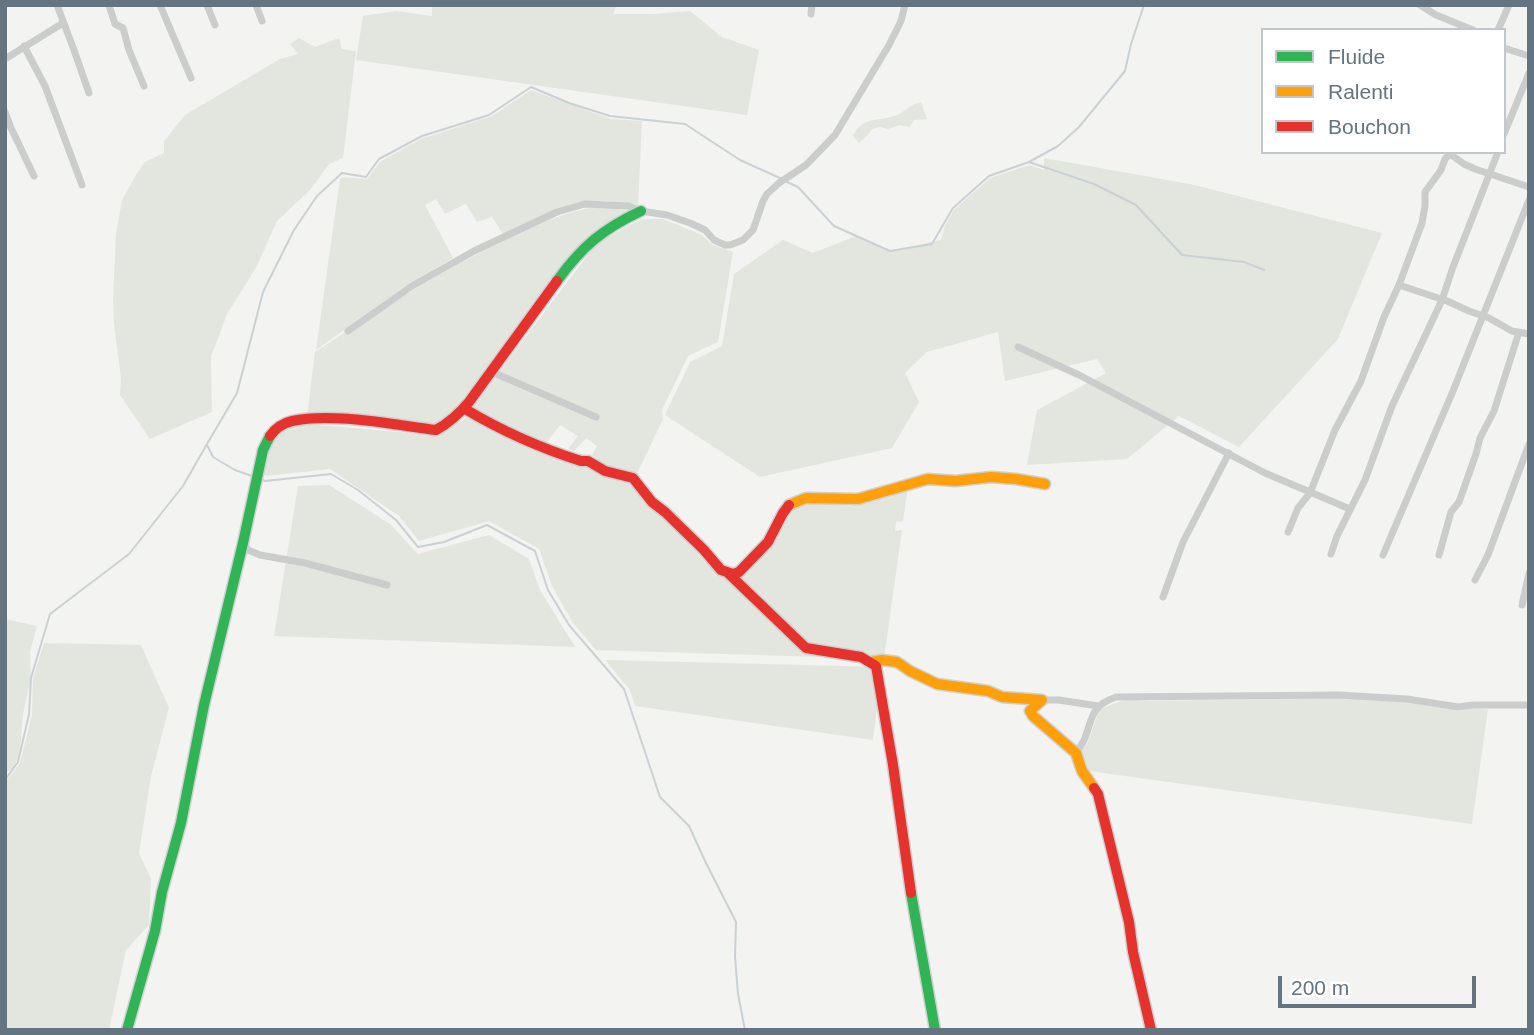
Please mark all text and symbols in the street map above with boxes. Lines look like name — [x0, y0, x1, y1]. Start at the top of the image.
legend — [1261, 28, 1506, 154]
text: Fluide — [1328, 45, 1385, 68]
text: Ralenti — [1328, 80, 1393, 103]
text: Bouchon — [1328, 115, 1411, 138]
scale bar — [1282, 962, 1480, 1006]
text: 200 m — [1291, 976, 1349, 999]

